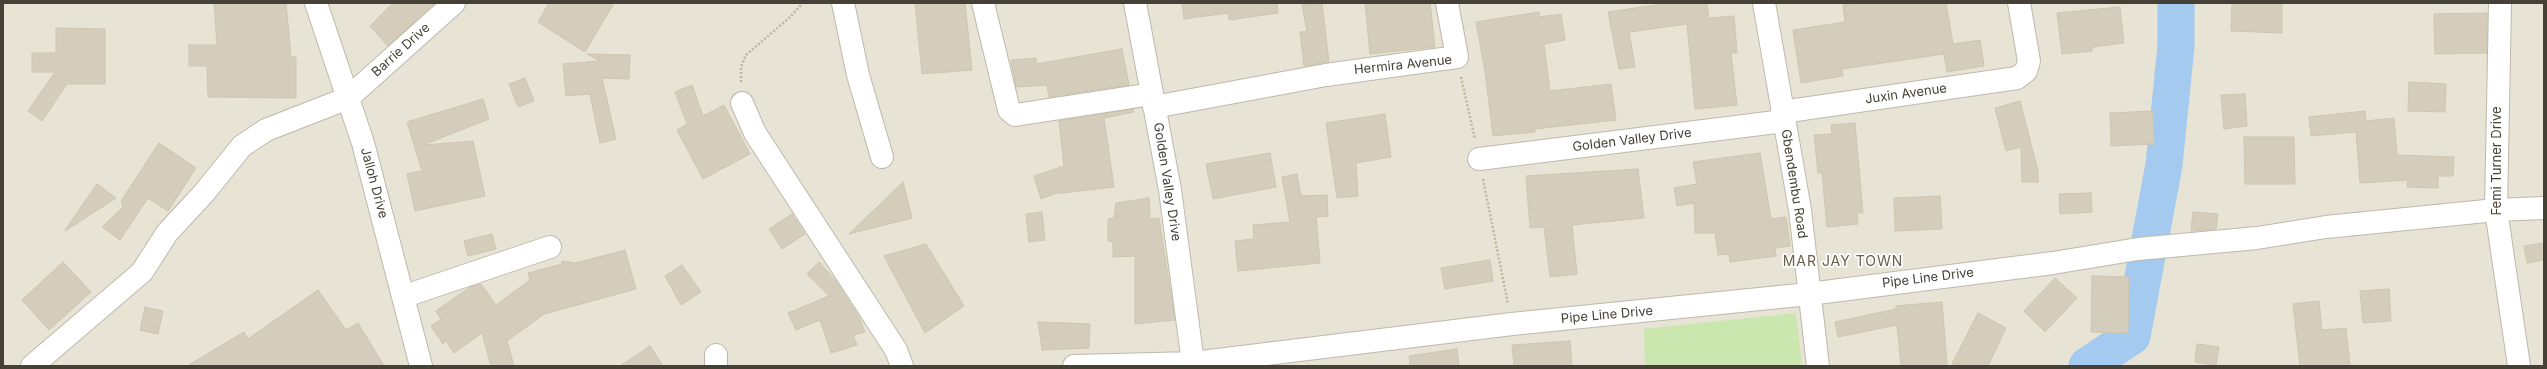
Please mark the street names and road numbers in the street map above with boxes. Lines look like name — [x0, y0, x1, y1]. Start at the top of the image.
street label: Barrie Drive — [369, 20, 433, 80]
street label: Hermira Avenue — [1353, 52, 1453, 78]
street label: Juxin Avenue — [1864, 81, 1948, 107]
street label: Femi Turner Drive — [2489, 106, 2505, 216]
street label: Golden Valley Drive — [1150, 122, 1184, 242]
street label: Golden Valley Drive — [1572, 125, 1692, 155]
street label: Gbendembu Road — [1778, 128, 1810, 240]
street label: Jalloh Drive — [357, 146, 391, 220]
street label: Pipe Line Drive — [1881, 265, 1975, 291]
street label: Pipe Line Drive — [1560, 303, 1654, 327]

